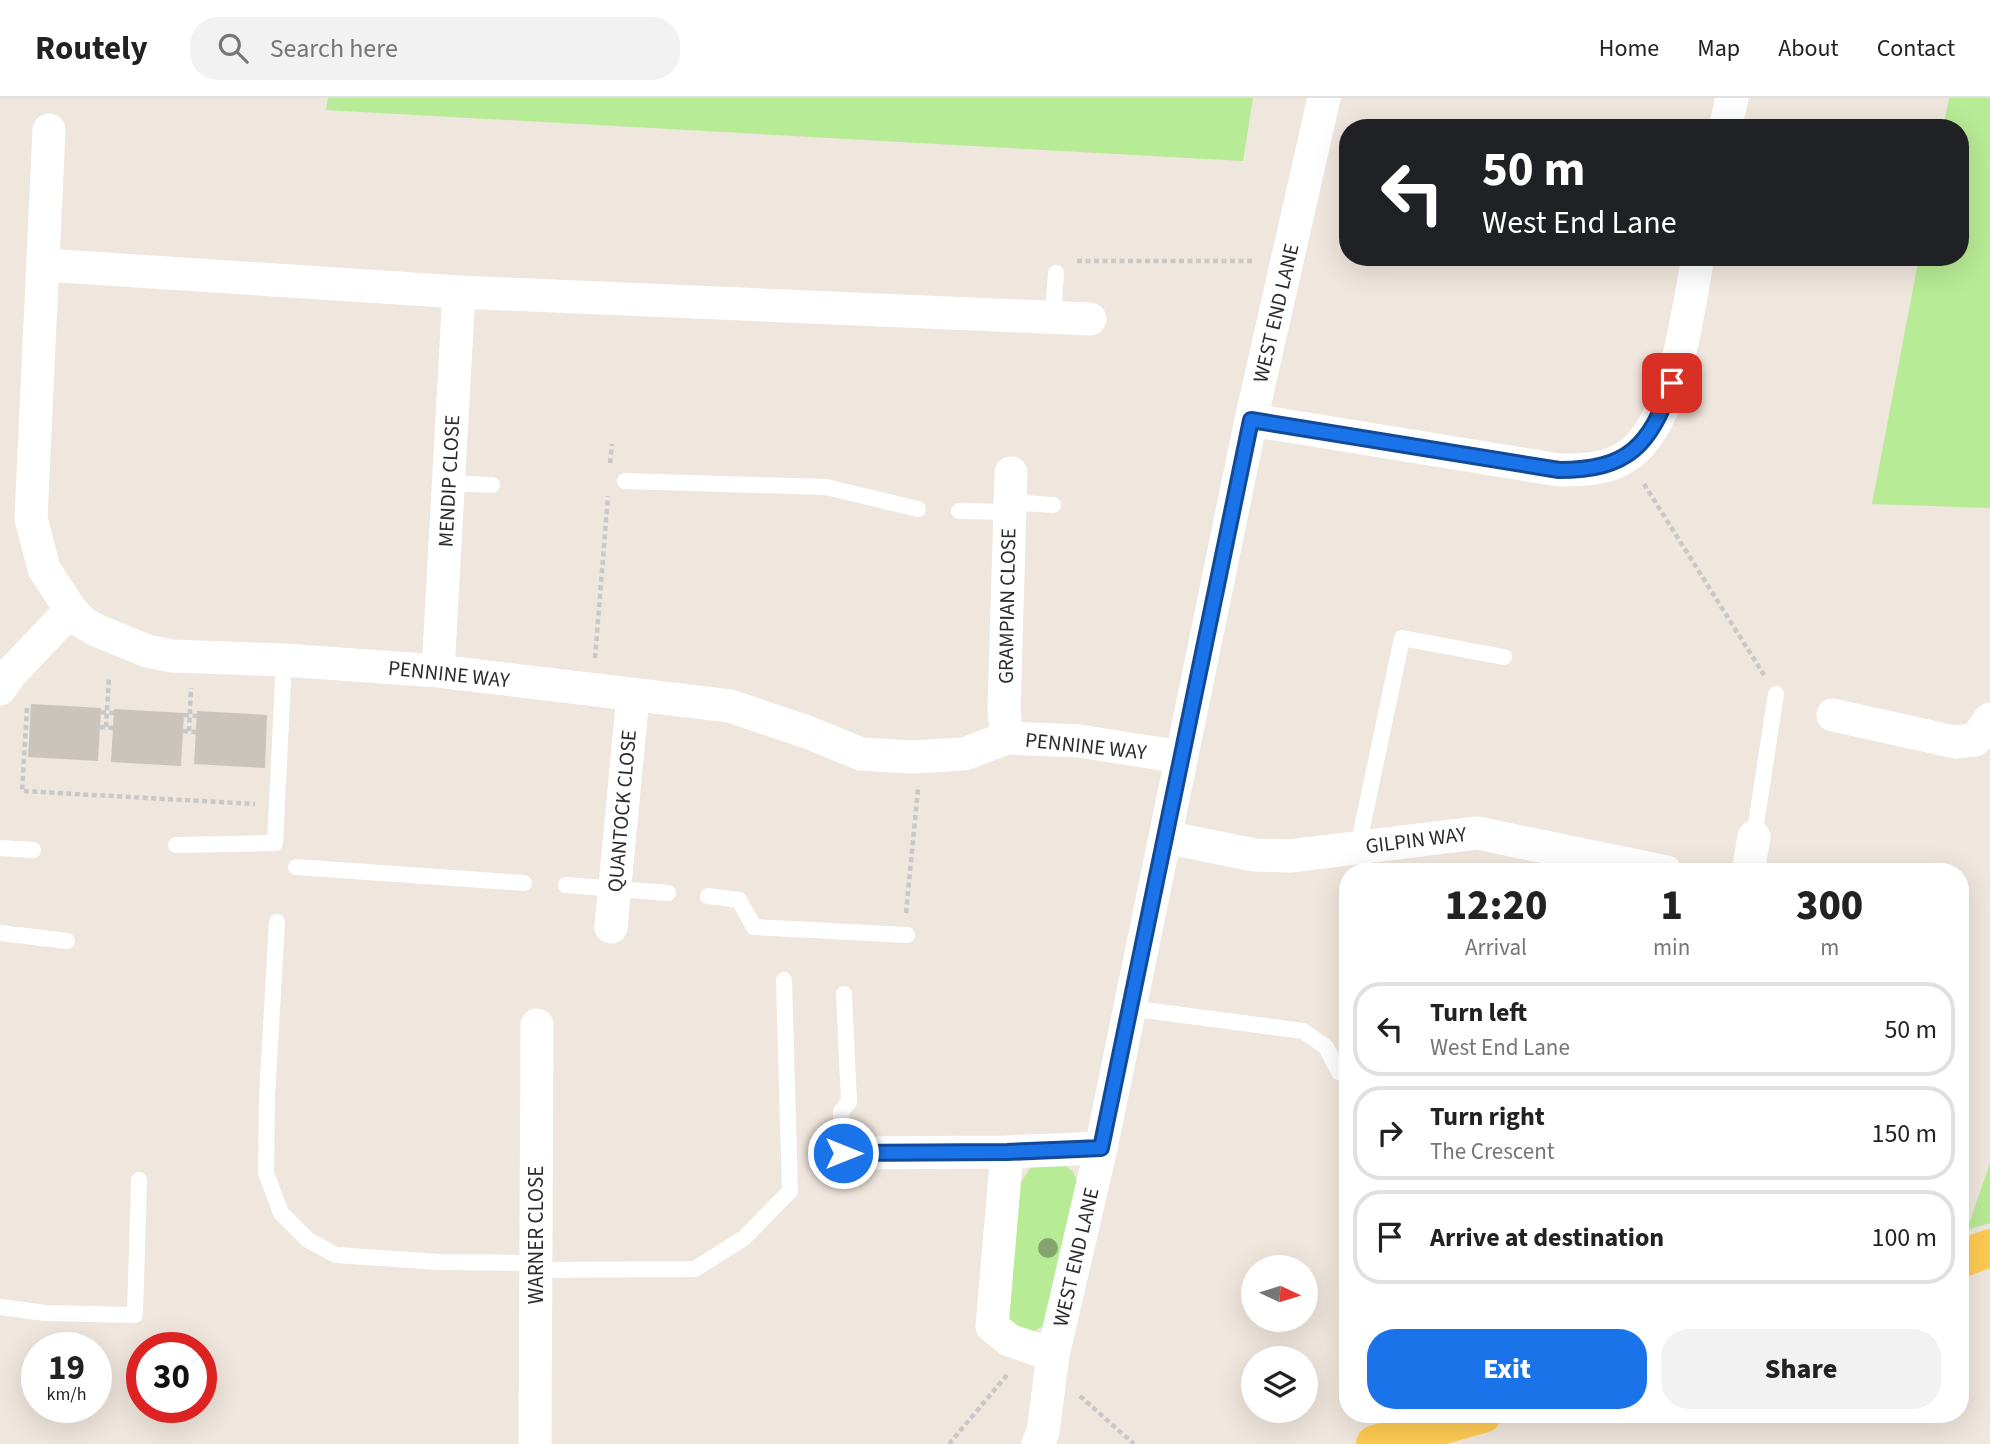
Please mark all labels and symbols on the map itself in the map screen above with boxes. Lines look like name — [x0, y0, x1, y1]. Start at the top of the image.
street label: WEST END LANE — [1245, 240, 1307, 386]
pin — [1642, 353, 1702, 413]
street label: MENDIP CLOSE — [431, 414, 467, 548]
street label: GRAMPIAN CLOSE — [991, 528, 1023, 684]
street label: PENNINE WAY — [387, 653, 512, 695]
street label: PENNINE WAY — [1024, 725, 1149, 767]
street label: QUANTOCK CLOSE — [600, 728, 644, 894]
street label: GILPIN WAY — [1364, 819, 1469, 861]
position arrow — [806, 1116, 880, 1190]
street label: WARNER CLOSE — [521, 1166, 551, 1304]
street label: WEST END LANE — [1045, 1184, 1107, 1330]
north arrow — [1241, 1255, 1318, 1332]
speed limit sign: 30 — [126, 1332, 217, 1423]

